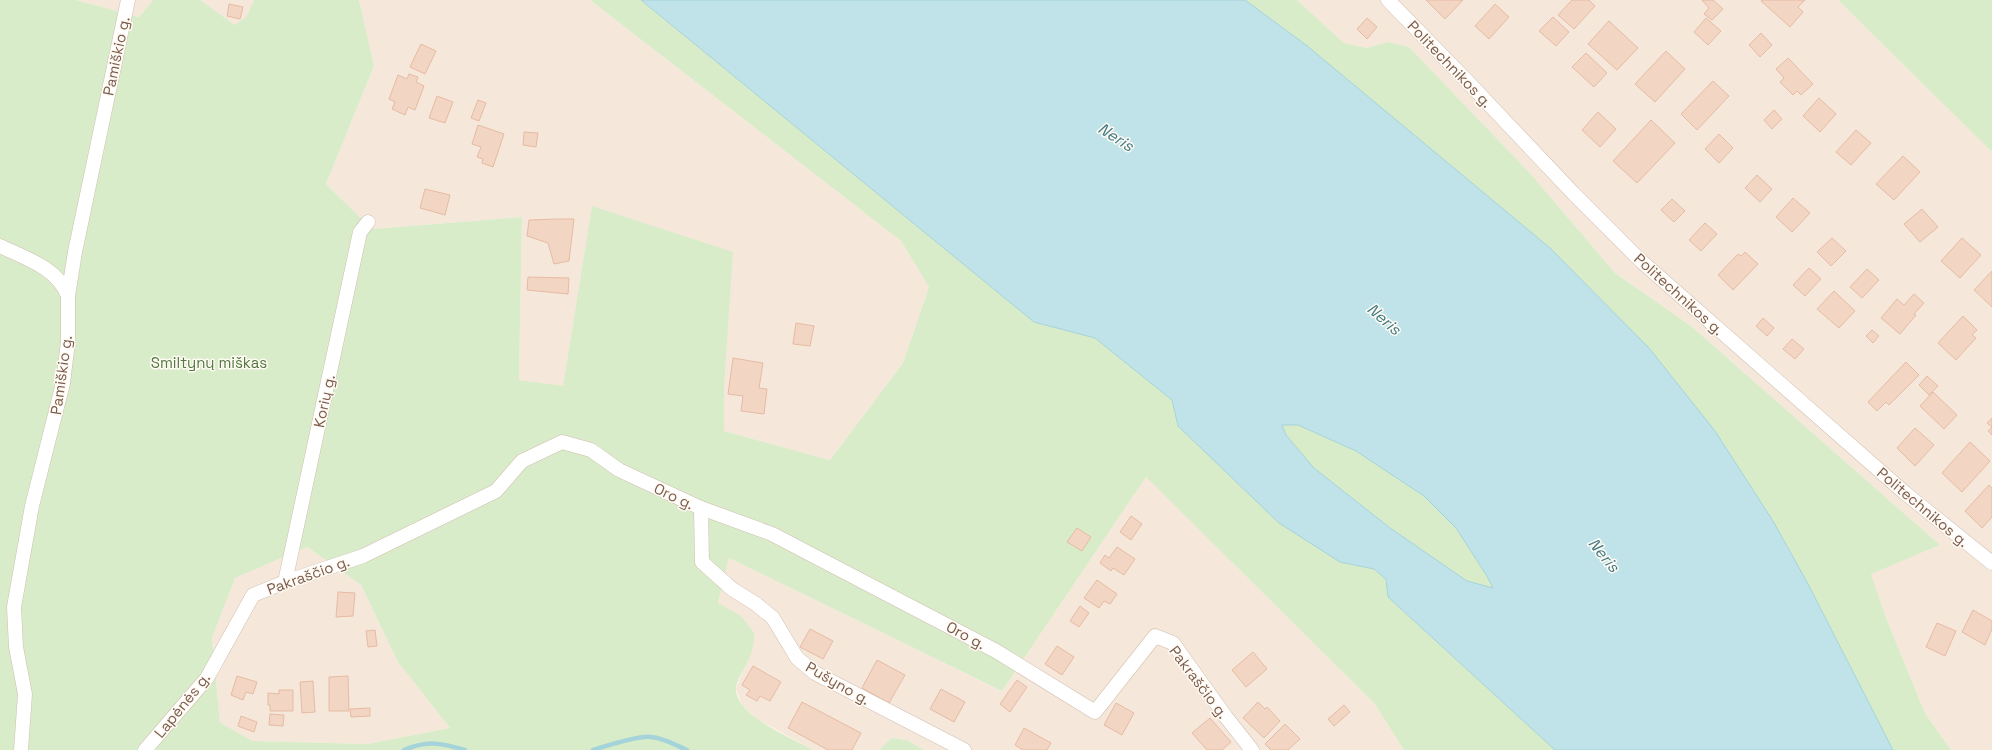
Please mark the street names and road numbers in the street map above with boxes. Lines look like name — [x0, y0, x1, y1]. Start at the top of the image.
street label: Pamiškio g. — [98, 15, 134, 97]
street label: Politechnikos g. — [1404, 16, 1496, 112]
street label: Politechnikos g. — [1630, 249, 1728, 339]
street label: Pamiškio g. — [46, 334, 76, 416]
street label: Korių g. — [309, 373, 339, 429]
street label: Politechnikos g. — [1873, 463, 1973, 551]
street label: Oro g. — [651, 479, 697, 513]
street label: Pakraščio g. — [264, 551, 352, 599]
street label: Oro g. — [943, 617, 989, 653]
street label: Pakraščio g. — [1165, 642, 1233, 722]
street label: Pušyno g. — [802, 657, 874, 709]
street label: Lapėnės g. — [150, 668, 214, 742]

